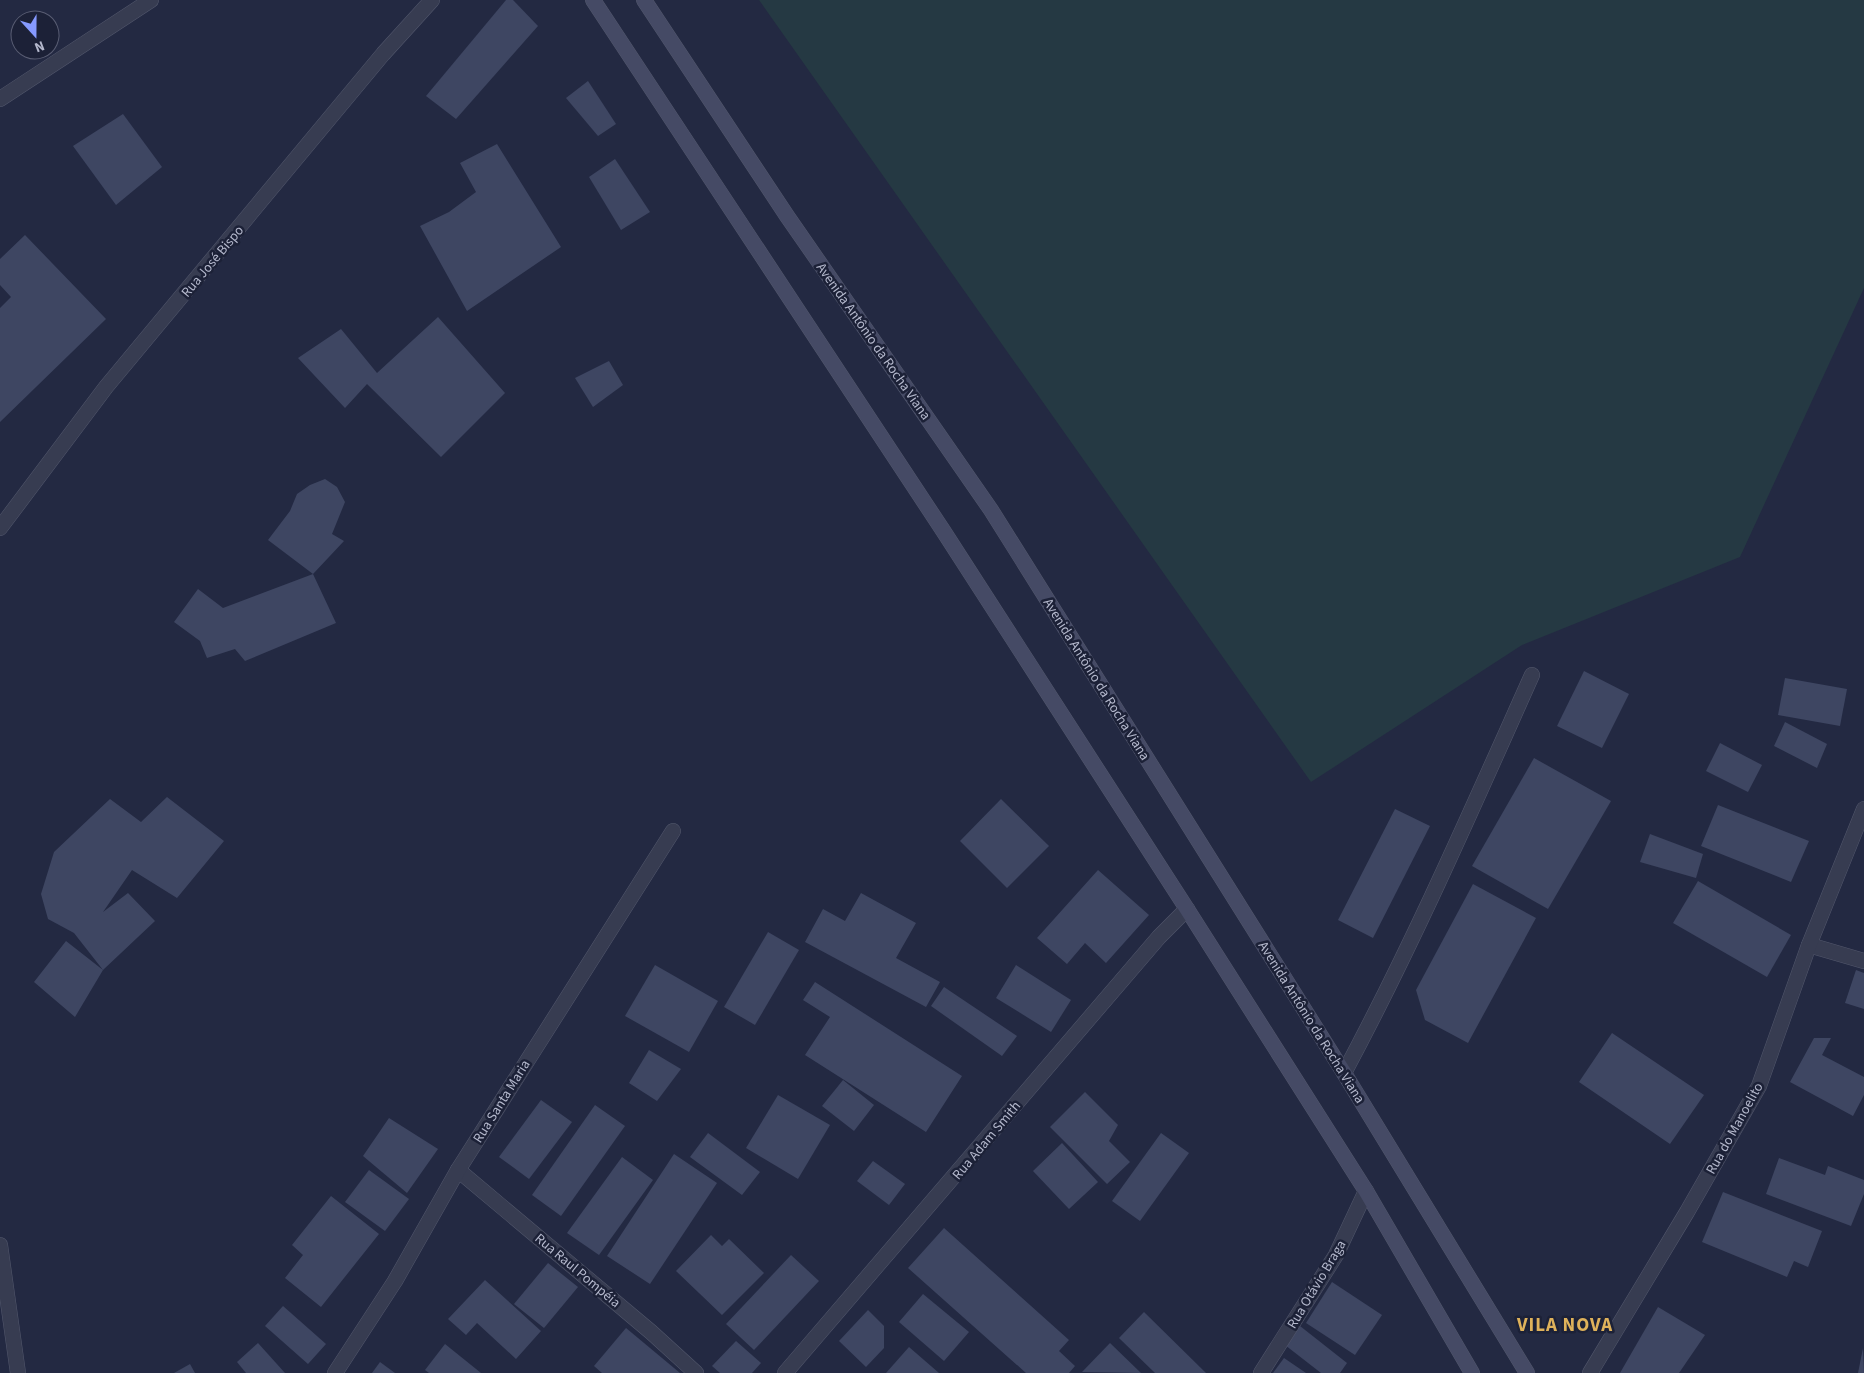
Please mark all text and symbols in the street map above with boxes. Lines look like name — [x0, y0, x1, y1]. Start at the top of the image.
north arrow — [10, 10, 60, 60]
text: N — [31, 35, 47, 57]
street label: Rua José Bispo — [177, 221, 249, 302]
street label: Avenida Antônio da Rocha Viana — [811, 259, 935, 424]
street label: Avenida Antônio da Rocha Viana — [1038, 595, 1154, 764]
street label: Avenida Antônio da Rocha Viana — [1253, 938, 1369, 1107]
street label: Rua Santa Maria — [468, 1056, 535, 1147]
street label: Rua do Manoelito — [1701, 1079, 1768, 1178]
street label: Rua Adam Smith — [948, 1097, 1026, 1184]
street label: Rua Raul Pompéia — [530, 1229, 625, 1313]
street label: Rua Otávio Braga — [1282, 1236, 1351, 1333]
district label: VILA NOVA — [1516, 1312, 1613, 1339]

